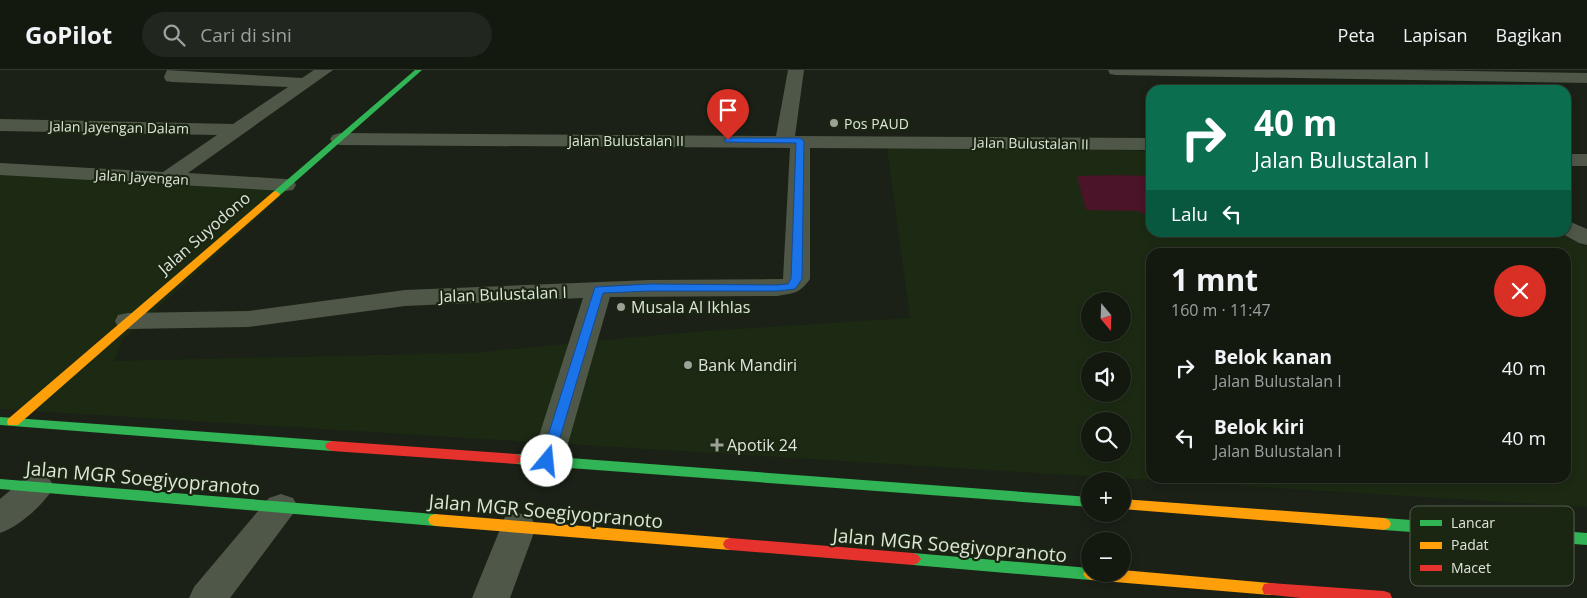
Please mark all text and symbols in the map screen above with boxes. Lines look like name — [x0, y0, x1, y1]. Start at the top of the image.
search box — [142, 12, 492, 57]
text: GoPilot — [25, 18, 112, 51]
icon: search — [160, 21, 188, 49]
text: Cari di sini — [200, 22, 292, 48]
text: Peta — [1338, 23, 1375, 47]
text: Lapisan — [1403, 23, 1468, 47]
text: Bagikan — [1496, 23, 1562, 47]
pin — [707, 89, 749, 140]
icon: arrive — [714, 96, 742, 124]
text: 40 m — [1254, 99, 1337, 146]
icon: right — [1171, 105, 1236, 170]
place label: Pos PAUD — [844, 114, 909, 133]
street label: Jalan Jayengan Dalam — [47, 116, 189, 138]
marker: Pos PAUD — [828, 117, 840, 129]
street label: Jalan Bulustalan II — [566, 131, 684, 150]
street label: Jalan Bulustalan II — [971, 132, 1089, 154]
text: Jalan Bulustalan I — [1254, 144, 1430, 174]
street label: Jalan Jayengan — [93, 165, 189, 189]
street label: Jalan Suyodono — [152, 187, 255, 280]
icon: left — [1218, 200, 1246, 228]
text: Lalu — [1171, 201, 1208, 227]
text: 1 mnt — [1171, 259, 1258, 300]
button: close — [1494, 265, 1546, 317]
street label: Jalan Bulustalan I — [437, 281, 567, 307]
north arrow — [1081, 292, 1131, 342]
map controls — [1081, 292, 1131, 582]
place label: Musala Al Ikhlas — [631, 296, 750, 318]
text: 160 m · 11:47 — [1171, 299, 1271, 321]
marker: Musala Al Ikhlas — [615, 301, 627, 313]
text: Belok kanan — [1214, 344, 1332, 370]
button: sound — [1081, 352, 1131, 402]
place label: Bank Mandiri — [698, 354, 797, 376]
icon: right — [1171, 354, 1199, 382]
text: 40 m — [1502, 355, 1546, 381]
marker: Bank Mandiri — [682, 359, 694, 371]
text: Jalan Bulustalan I — [1214, 370, 1342, 392]
button: search — [1081, 412, 1131, 462]
text: Belok kiri — [1214, 414, 1304, 440]
icon: left — [1171, 424, 1199, 452]
text: 40 m — [1502, 425, 1546, 451]
position arrow — [520, 434, 572, 486]
place label: Apotik 24 — [727, 434, 797, 456]
marker: Apotik 24 — [711, 439, 723, 451]
text: Jalan Bulustalan I — [1214, 440, 1342, 462]
street label: Jalan MGR Soegiyopranoto — [23, 455, 261, 501]
button: + — [1081, 472, 1131, 522]
street label: Jalan MGR Soegiyopranoto — [426, 488, 664, 534]
legend — [1410, 506, 1574, 586]
text: Lancar — [1451, 513, 1495, 532]
street label: Jalan MGR Soegiyopranoto — [830, 522, 1068, 568]
button: − — [1081, 532, 1131, 582]
text: Padat — [1451, 535, 1489, 554]
text: Macet — [1451, 558, 1491, 577]

